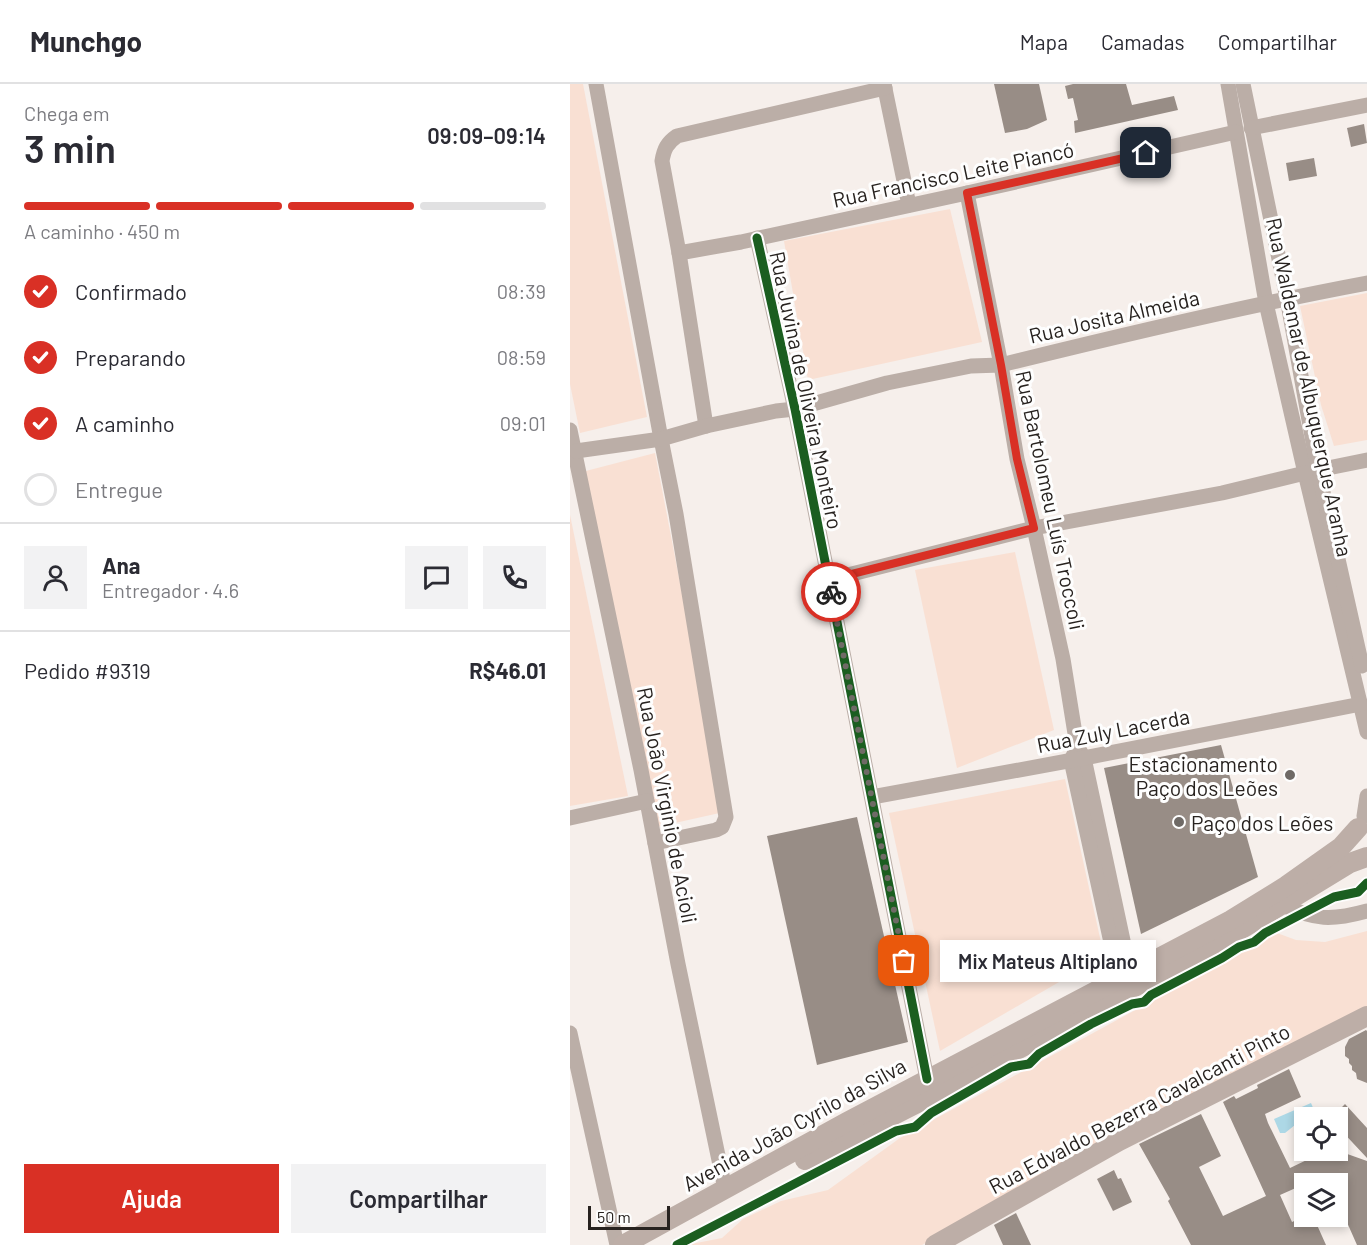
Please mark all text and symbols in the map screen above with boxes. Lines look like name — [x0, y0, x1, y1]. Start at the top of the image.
text: Munchgo — [30, 24, 142, 58]
text: Mapa — [1020, 29, 1068, 54]
text: Camadas — [1101, 29, 1185, 54]
text: Compartilhar — [1218, 29, 1337, 54]
text: Chega em — [24, 101, 110, 125]
text: 09:09–09:14 — [427, 122, 546, 148]
text: 3 min — [24, 124, 116, 171]
pin — [1120, 127, 1171, 178]
street label: Rua Francisco Leite Piancó — [830, 136, 1076, 212]
icon: home — [1129, 136, 1162, 169]
street label: Rua Waldemar de Albuquerque Aranha — [1262, 215, 1358, 559]
text: A caminho · 450 m — [24, 219, 180, 243]
street label: Rua Juvina de Oliveira Monteiro — [765, 249, 849, 531]
icon: check — [24, 275, 57, 308]
text: Confirmado — [75, 278, 187, 304]
text: 08:39 — [497, 279, 546, 303]
street label: Rua Josita Almeida — [1026, 284, 1202, 348]
icon: check — [24, 341, 57, 374]
text: Preparando — [75, 344, 186, 370]
text: 08:59 — [497, 345, 546, 369]
street label: Rua Bartolomeu Luís Troccoli — [1011, 368, 1091, 632]
icon: check — [24, 407, 57, 440]
text: A caminho — [75, 410, 175, 436]
text: 09:01 — [500, 411, 546, 435]
text: Entregue — [75, 476, 163, 502]
button: person — [24, 546, 87, 609]
button: chat — [405, 546, 468, 609]
button: phone — [483, 546, 546, 609]
text: Ana — [102, 552, 140, 578]
courier — [801, 562, 861, 622]
icon: bike — [815, 576, 848, 609]
text: Entregador · 4.6 — [102, 578, 239, 602]
text: Pedido #9319 — [24, 657, 151, 683]
text: R$46.01 — [469, 657, 546, 683]
street label: Rua João Virginio de Acioli — [633, 685, 703, 925]
street label: Rua Zuly Lacerda — [1035, 703, 1191, 757]
place label: Estacionamento Paço dos Leões — [1129, 751, 1278, 800]
marker: Estacionamento Paço dos Leões — [1283, 768, 1297, 782]
place label: Paço dos Leões — [1191, 810, 1333, 835]
marker: Paço dos Leões — [1172, 815, 1186, 829]
pin — [878, 935, 929, 986]
callout: Mix Mateus Altiplano — [940, 940, 1156, 982]
icon: bag — [887, 944, 920, 977]
text: Mix Mateus Altiplano — [958, 949, 1138, 973]
street label: Rua Edvaldo Bezerra Cavalcanti Pinto — [984, 1018, 1294, 1198]
street label: Avenida João Cyrilo da Silva — [678, 1052, 910, 1196]
map controls — [1294, 1107, 1348, 1227]
button: locate — [1294, 1107, 1348, 1161]
button: Ajuda — [24, 1164, 279, 1233]
button: Compartilhar — [291, 1164, 546, 1233]
button: layers — [1294, 1173, 1348, 1227]
scale bar — [588, 1203, 670, 1230]
text: 50 m — [597, 1207, 631, 1226]

